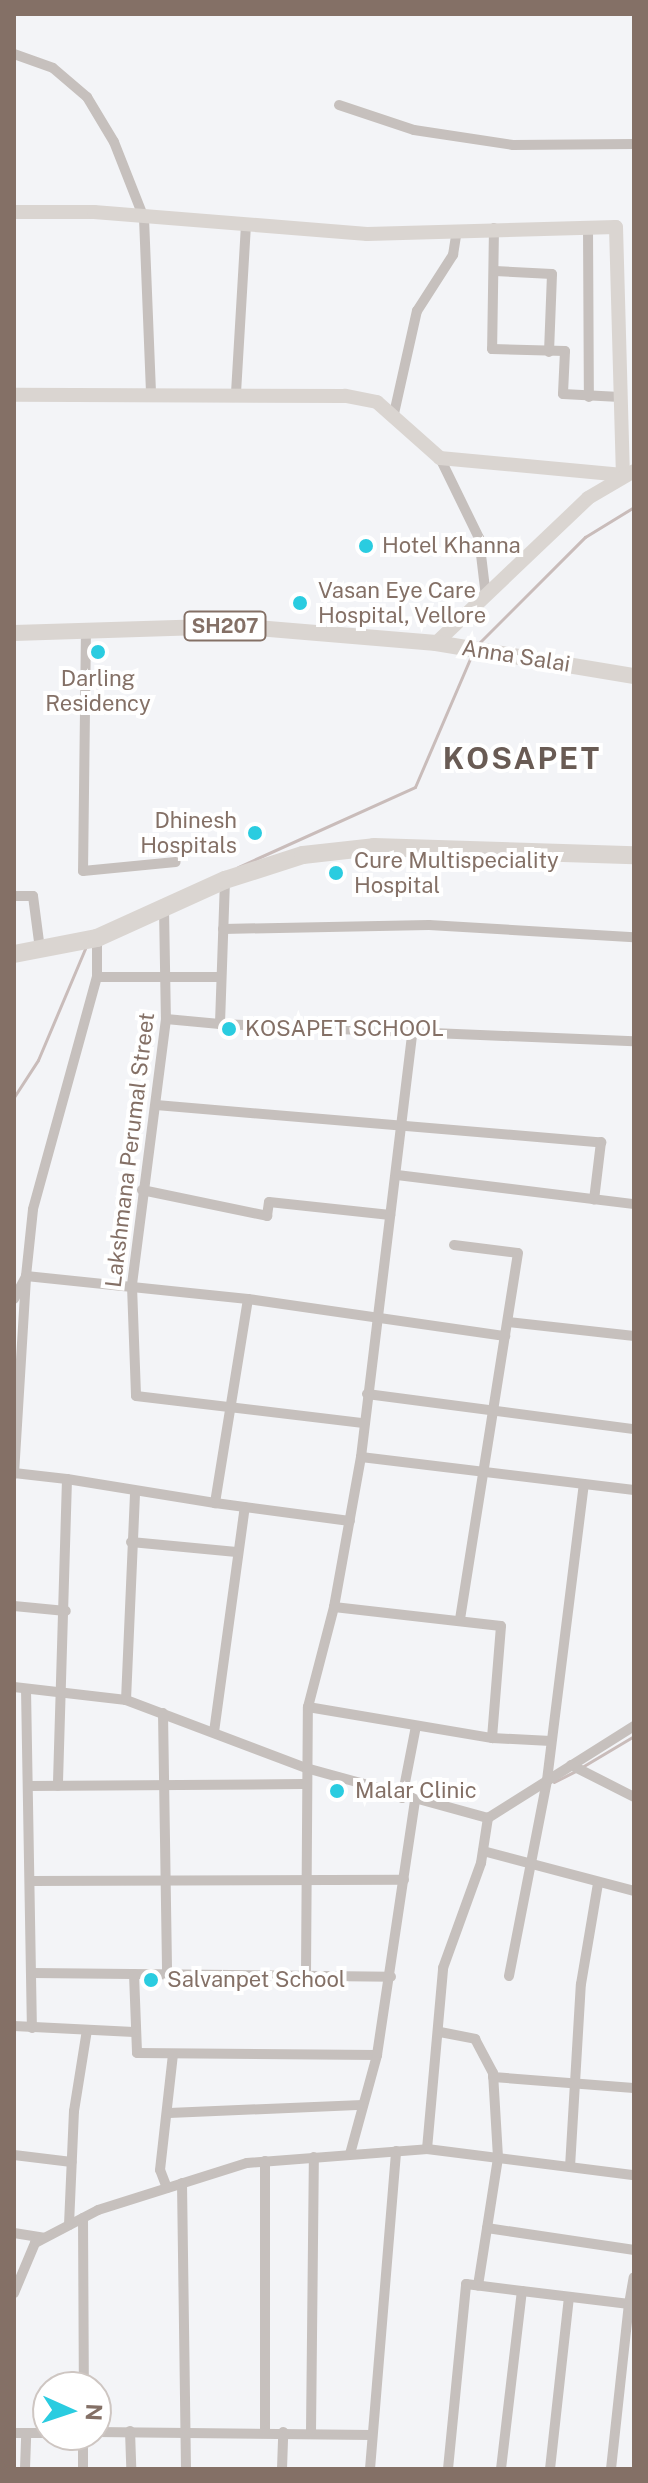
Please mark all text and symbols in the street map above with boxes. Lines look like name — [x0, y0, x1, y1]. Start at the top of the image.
place label: Hotel Khanna — [382, 533, 521, 559]
marker: Hotel Khanna — [357, 537, 375, 555]
place label: Vasan Eye Care Hospital, Vellore — [318, 577, 487, 628]
marker: Vasan Eye Care Hospital, Vellore — [289, 592, 311, 614]
road number: SH207 — [183, 610, 267, 642]
street label: Anna Salai — [460, 634, 572, 678]
marker: Darling Residency — [89, 643, 107, 661]
place label: Darling Residency — [45, 665, 151, 716]
district label: KOSAPET — [443, 740, 601, 776]
place label: Dhinesh Hospitals — [140, 807, 237, 858]
marker: Dhinesh Hospitals — [244, 822, 266, 844]
place label: Cure Multispeciality Hospital — [354, 847, 559, 898]
marker: Cure Multispeciality Hospital — [325, 862, 347, 884]
street label: Lakshmana Perumal Street — [100, 1011, 160, 1289]
place label: KOSAPET SCHOOL — [245, 1016, 444, 1042]
marker: KOSAPET SCHOOL — [220, 1020, 238, 1038]
place label: Malar Clinic — [355, 1778, 477, 1804]
marker: Malar Clinic — [326, 1780, 348, 1802]
place label: Salvanpet School — [167, 1967, 345, 1993]
marker: Salvanpet School — [142, 1971, 160, 1989]
north arrow — [32, 2371, 112, 2451]
text: N — [81, 2403, 107, 2421]

